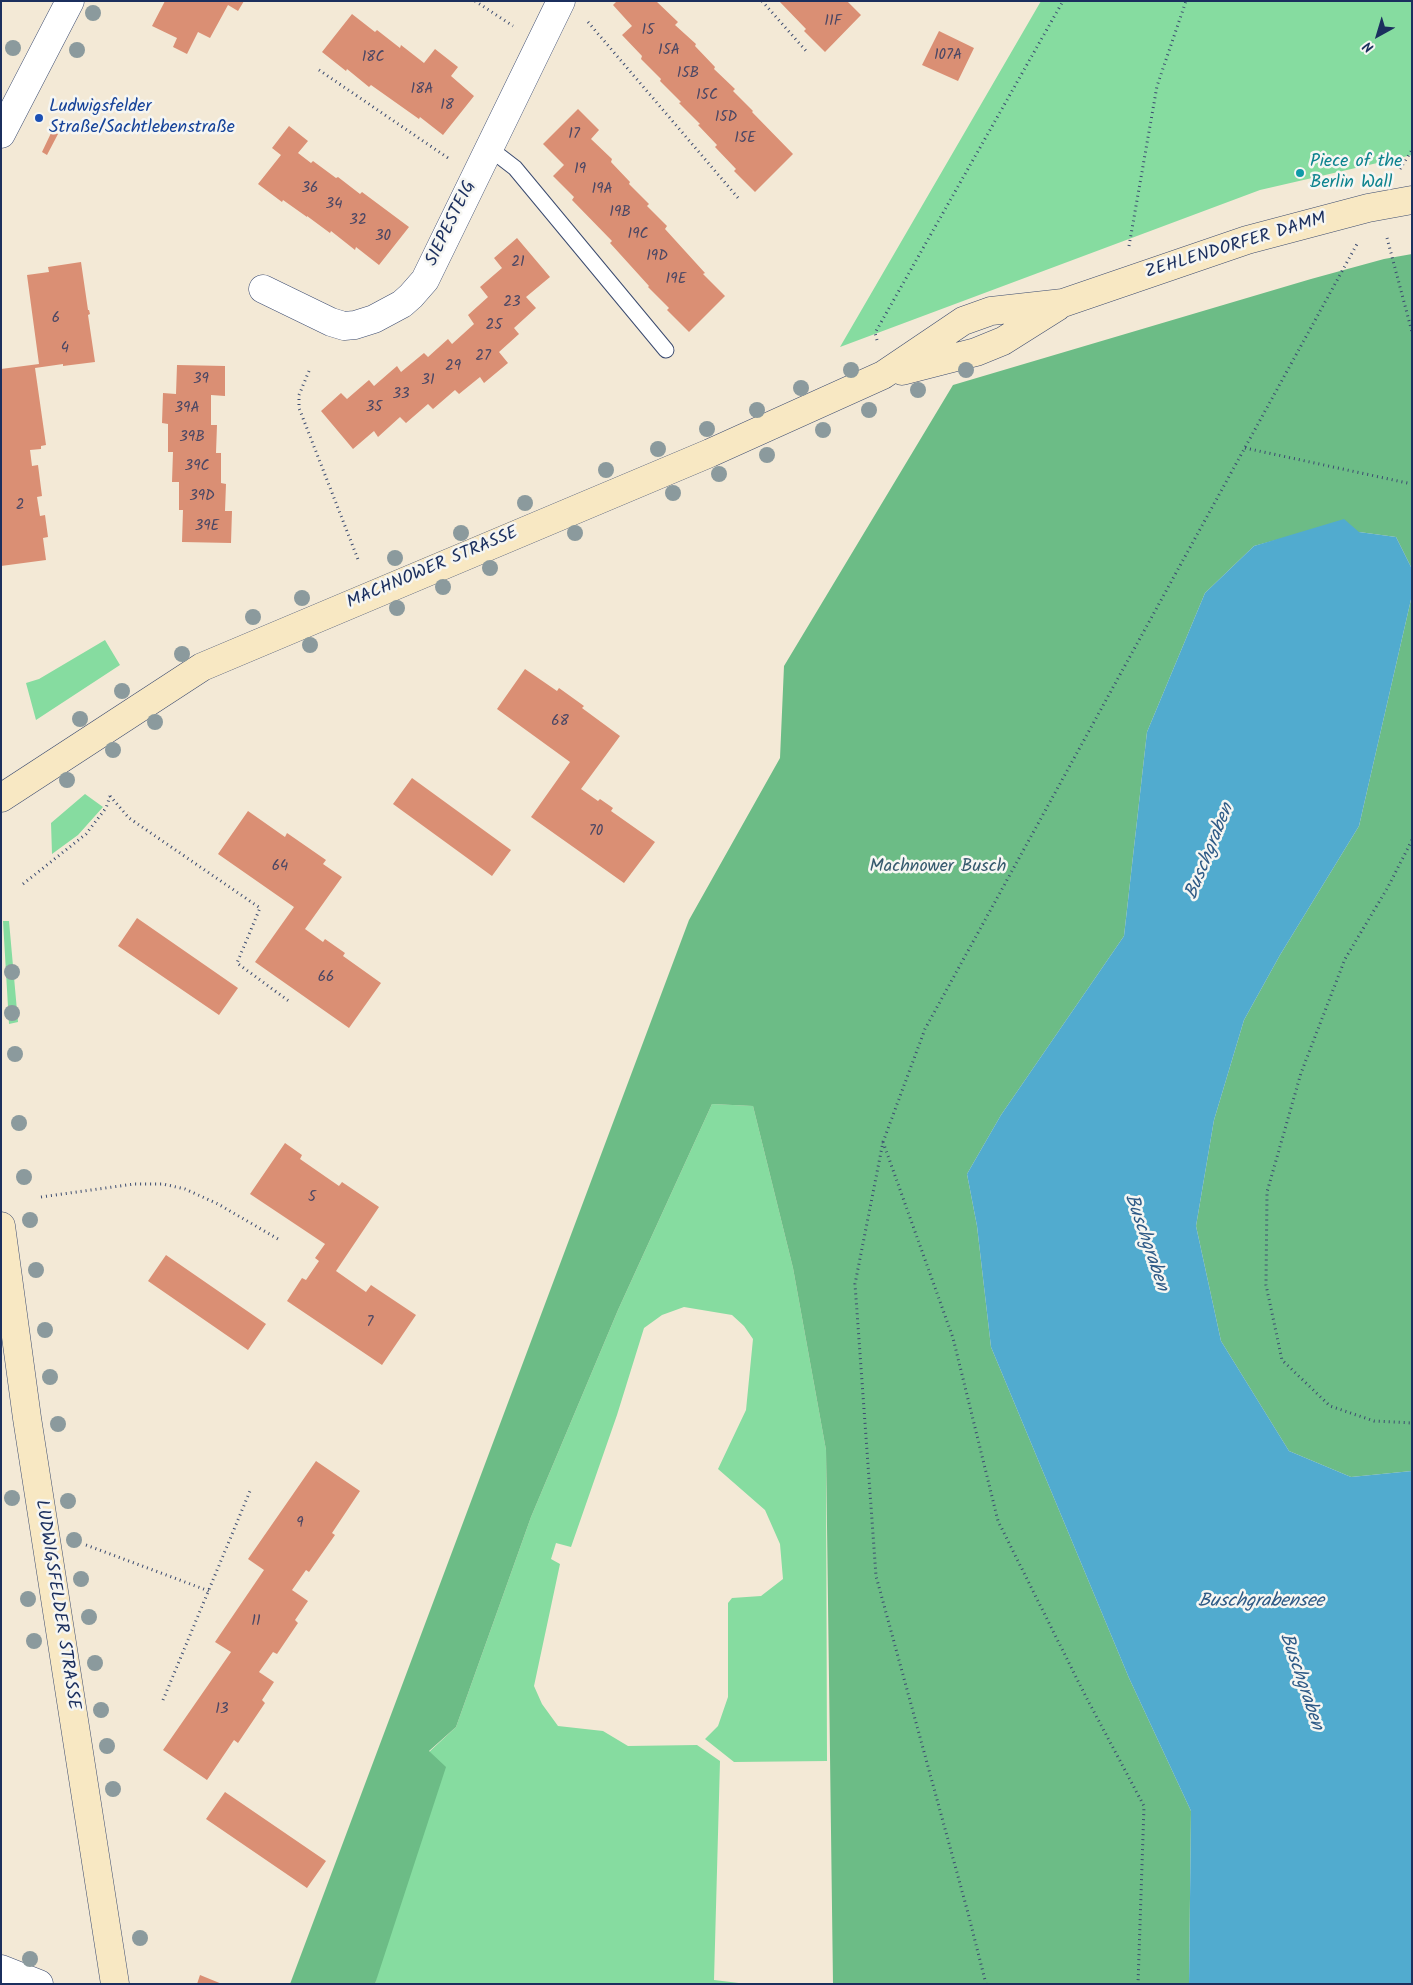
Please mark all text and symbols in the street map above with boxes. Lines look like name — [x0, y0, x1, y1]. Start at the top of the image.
north arrow — [1353, 10, 1403, 60]
house number: 11F — [824, 13, 842, 31]
house number: 15 — [642, 22, 654, 40]
text: N — [1358, 35, 1379, 58]
house number: 15A — [658, 42, 680, 60]
house number: 107A — [934, 47, 962, 65]
house number: 18C — [362, 49, 384, 67]
house number: 15B — [677, 65, 699, 83]
house number: 18A — [411, 81, 433, 99]
house number: 15C — [696, 87, 718, 105]
place label: Ludwigsfelder Straße/Sachtlebenstraße — [49, 97, 235, 140]
house number: 18 — [440, 97, 454, 115]
house number: 15D — [715, 109, 737, 127]
marker: Ludwigsfelder Straße/Sachtlebenstraße — [33, 112, 45, 124]
house number: 17 — [568, 126, 580, 144]
house number: 15E — [734, 130, 756, 148]
place label: Piece of the Berlin Wall — [1310, 152, 1402, 194]
house number: 19 — [574, 161, 586, 179]
marker: Piece of the Berlin Wall — [1294, 167, 1306, 179]
street label: SIEPESTEIG — [422, 178, 482, 270]
house number: 36 — [302, 180, 318, 198]
house number: 19A — [591, 181, 613, 199]
house number: 34 — [326, 196, 342, 214]
house number: 19B — [609, 204, 631, 222]
street label: ZEHLENDORFER DAMM — [1143, 209, 1329, 285]
house number: 32 — [349, 212, 367, 230]
house number: 19C — [627, 226, 649, 244]
house number: 30 — [375, 228, 391, 246]
house number: 19D — [646, 248, 668, 266]
house number: 21 — [511, 254, 525, 272]
house number: 19E — [666, 271, 686, 289]
house number: 23 — [503, 294, 521, 312]
house number: 6 — [52, 310, 60, 328]
house number: 25 — [486, 317, 502, 335]
house number: 4 — [61, 340, 69, 358]
house number: 27 — [475, 348, 491, 366]
house number: 29 — [445, 358, 461, 376]
house number: 39 — [193, 371, 209, 389]
house number: 31 — [421, 372, 435, 390]
house number: 33 — [392, 386, 410, 404]
house number: 35 — [366, 399, 382, 417]
house number: 39A — [174, 400, 200, 418]
house number: 39B — [179, 429, 205, 447]
house number: 39C — [185, 458, 209, 476]
house number: 39D — [189, 488, 215, 506]
house number: 2 — [16, 497, 24, 515]
house number: 39E — [195, 518, 219, 536]
street label: MACHNOWER STRASSE — [344, 523, 522, 615]
house number: 68 — [551, 713, 569, 731]
water label: Buschgraben — [1182, 801, 1240, 903]
house number: 70 — [589, 823, 603, 841]
park label: Machnower Busch — [870, 857, 1006, 879]
house number: 64 — [272, 858, 288, 876]
house number: 66 — [318, 969, 334, 987]
house number: 5 — [308, 1189, 316, 1207]
water label: Buschgraben — [1118, 1192, 1172, 1294]
house number: 7 — [367, 1314, 373, 1332]
street label: LUDWIGSFELDER STRASSE — [29, 1498, 83, 1712]
house number: 9 — [296, 1515, 304, 1533]
water label: Buschgrabensee — [1198, 1592, 1324, 1614]
house number: 11 — [251, 1613, 261, 1631]
water label: Buschgraben — [1273, 1631, 1327, 1733]
house number: 13 — [215, 1701, 229, 1719]

